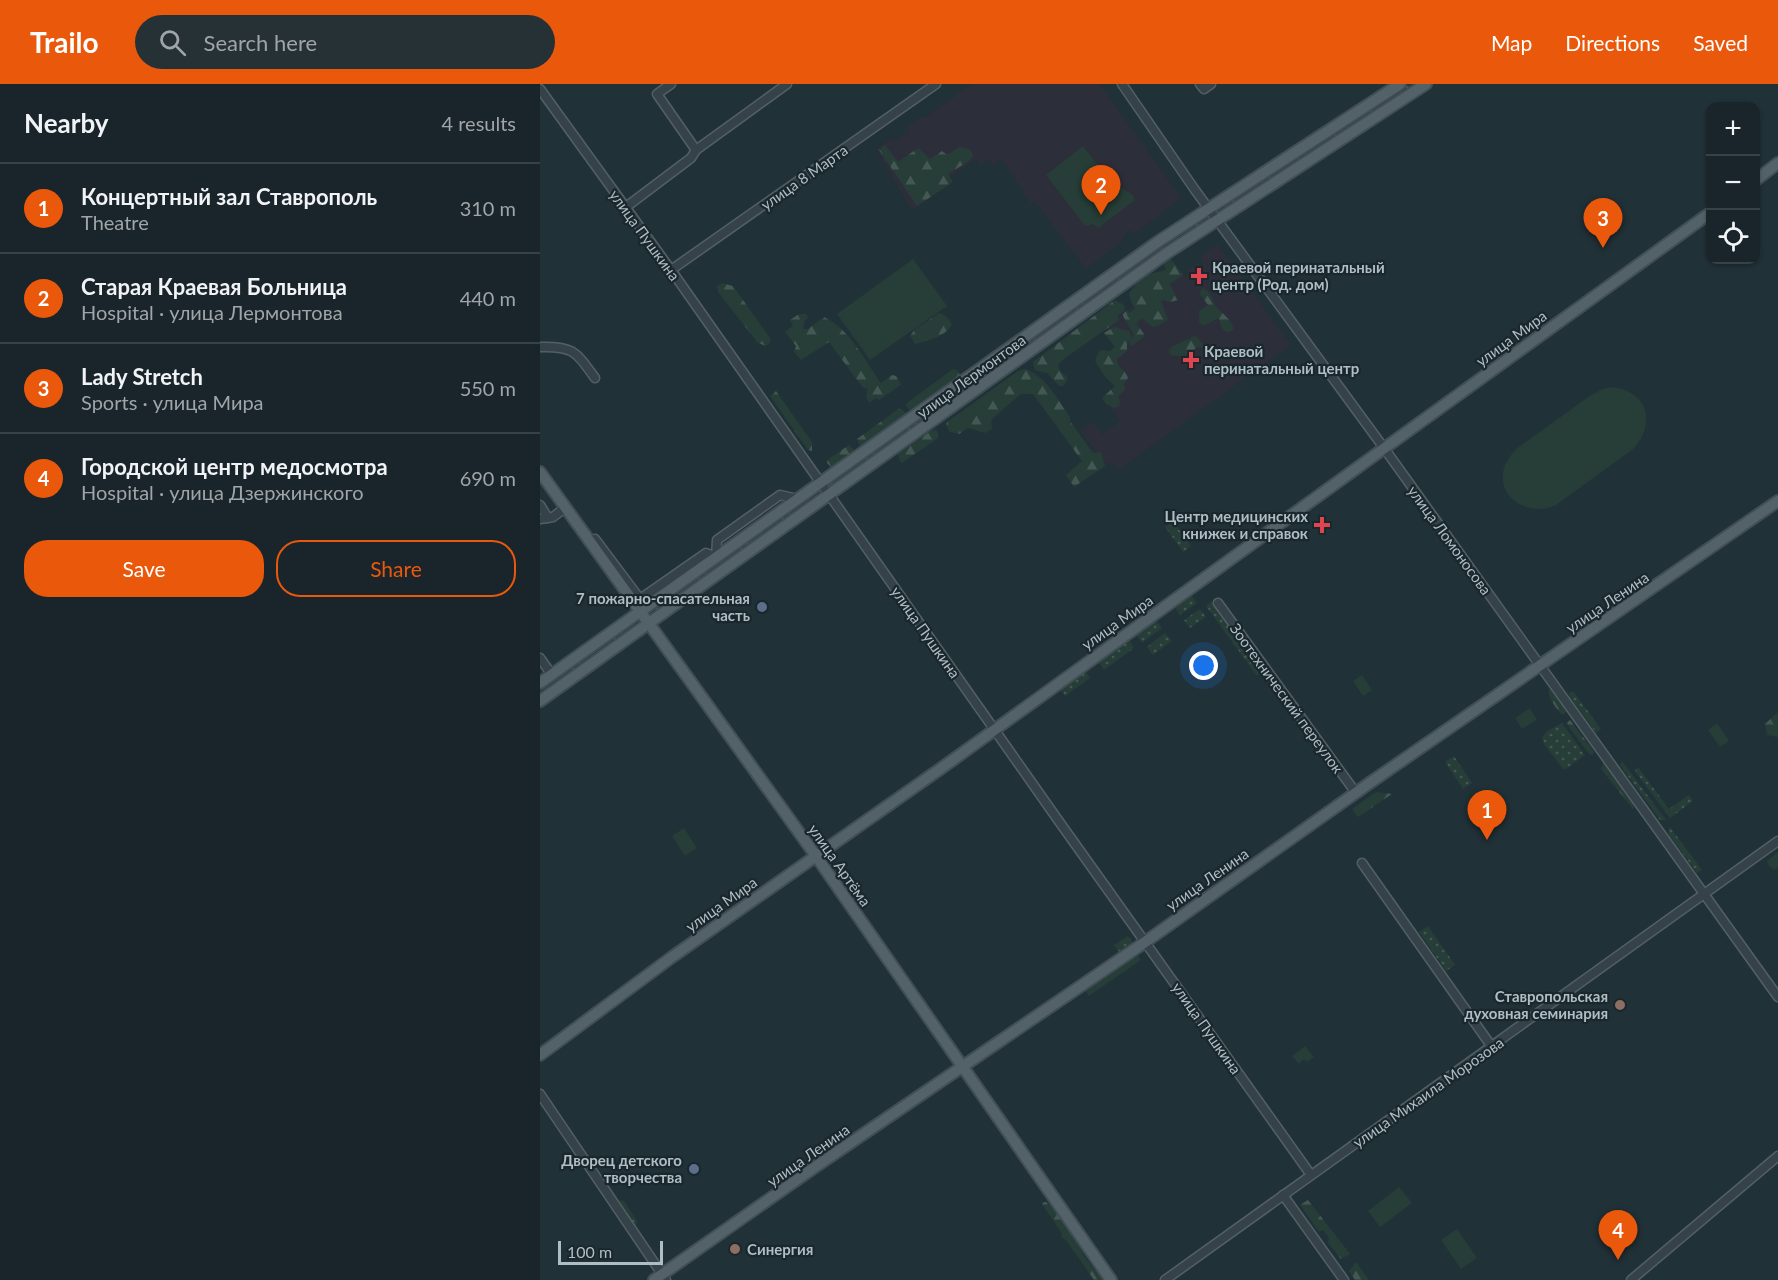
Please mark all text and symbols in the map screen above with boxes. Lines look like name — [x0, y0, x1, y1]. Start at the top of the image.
search box — [135, 15, 555, 69]
text: Trailo — [30, 25, 99, 59]
icon: search — [156, 26, 189, 59]
text: Search here — [204, 29, 317, 56]
text: Map — [1491, 30, 1532, 55]
text: Directions — [1565, 30, 1660, 55]
text: Saved — [1693, 30, 1748, 55]
map controls — [1706, 102, 1760, 264]
button: + — [1706, 102, 1760, 156]
text: Nearby — [24, 107, 109, 139]
text: 4 results — [441, 111, 516, 135]
street label: улица 8 Марта — [757, 140, 851, 214]
button: − — [1706, 156, 1760, 210]
pin: 2 — [1082, 166, 1120, 215]
text: Концертный зал Ставрополь — [81, 183, 377, 210]
street label: улица Пушкина — [606, 186, 684, 284]
text: 1 — [38, 196, 49, 220]
text: 310 m — [460, 196, 516, 220]
pin: 3 — [1584, 198, 1622, 248]
text: Theatre — [81, 210, 149, 234]
button: locate — [1706, 210, 1760, 264]
place label: Краевой перинатальный центр (Род. дом) — [1212, 258, 1385, 293]
marker: Краевой перинатальный центр (Род. дом) — [1190, 267, 1208, 285]
text: Старая Краевая Больница — [81, 273, 347, 300]
text: 2 — [38, 286, 49, 310]
text: 440 m — [460, 286, 516, 310]
text: Hospital · улица Лермонтова — [81, 300, 343, 324]
street label: улица Мира — [1472, 306, 1550, 370]
street label: улица Лермонтова — [913, 331, 1029, 421]
place label: Краевой перинатальный центр — [1204, 342, 1359, 377]
marker: Краевой перинатальный центр — [1182, 351, 1200, 369]
text: Lady Stretch — [81, 363, 203, 390]
text: 3 — [38, 376, 49, 400]
text: 550 m — [460, 376, 516, 400]
text: Sports · улица Мира — [81, 390, 264, 414]
text: Городской центр медосмотра — [81, 453, 388, 480]
text: 4 — [38, 466, 49, 490]
text: 690 m — [460, 466, 516, 490]
text: Hospital · улица Дзержинского — [81, 480, 364, 504]
street label: улица Ломоносова — [1404, 482, 1496, 598]
place label: Центр медицинских книжек и справок — [1165, 507, 1309, 542]
marker: Центр медицинских книжек и справок — [1313, 516, 1331, 534]
button: Save — [24, 540, 264, 597]
button: Share — [276, 540, 516, 597]
street label: улица Ленина — [1562, 568, 1652, 636]
street label: улица Пушкина — [888, 583, 964, 681]
place label: 7 пожарно-спасательная часть — [576, 589, 750, 624]
street label: улица Мира — [1078, 591, 1156, 653]
marker: 7 пожарно-спасательная часть — [755, 600, 769, 614]
street label: Зоотехнический переулок — [1226, 619, 1348, 777]
your location — [1189, 651, 1218, 680]
pin: 1 — [1468, 790, 1506, 840]
street label: улица Артёма — [805, 820, 875, 910]
street label: улица Ленина — [1162, 844, 1252, 914]
street label: улица Мира — [682, 873, 760, 935]
street label: улица Пушкина — [1169, 979, 1245, 1077]
place label: Ставропольская духовная семинария — [1464, 987, 1608, 1022]
marker: Ставропольская духовная семинария — [1613, 998, 1627, 1012]
street label: улица Михаила Морозова — [1349, 1033, 1507, 1151]
street label: улица Ленина — [763, 1120, 853, 1190]
place label: Дворец детского творчества — [561, 1151, 682, 1186]
marker: Дворец детского творчества — [687, 1162, 701, 1176]
pin: 4 — [1598, 1210, 1638, 1260]
scale bar — [558, 1238, 663, 1266]
place label: Синергия — [747, 1240, 813, 1258]
text: 100 m — [567, 1242, 612, 1261]
marker: Синергия — [728, 1242, 742, 1256]

